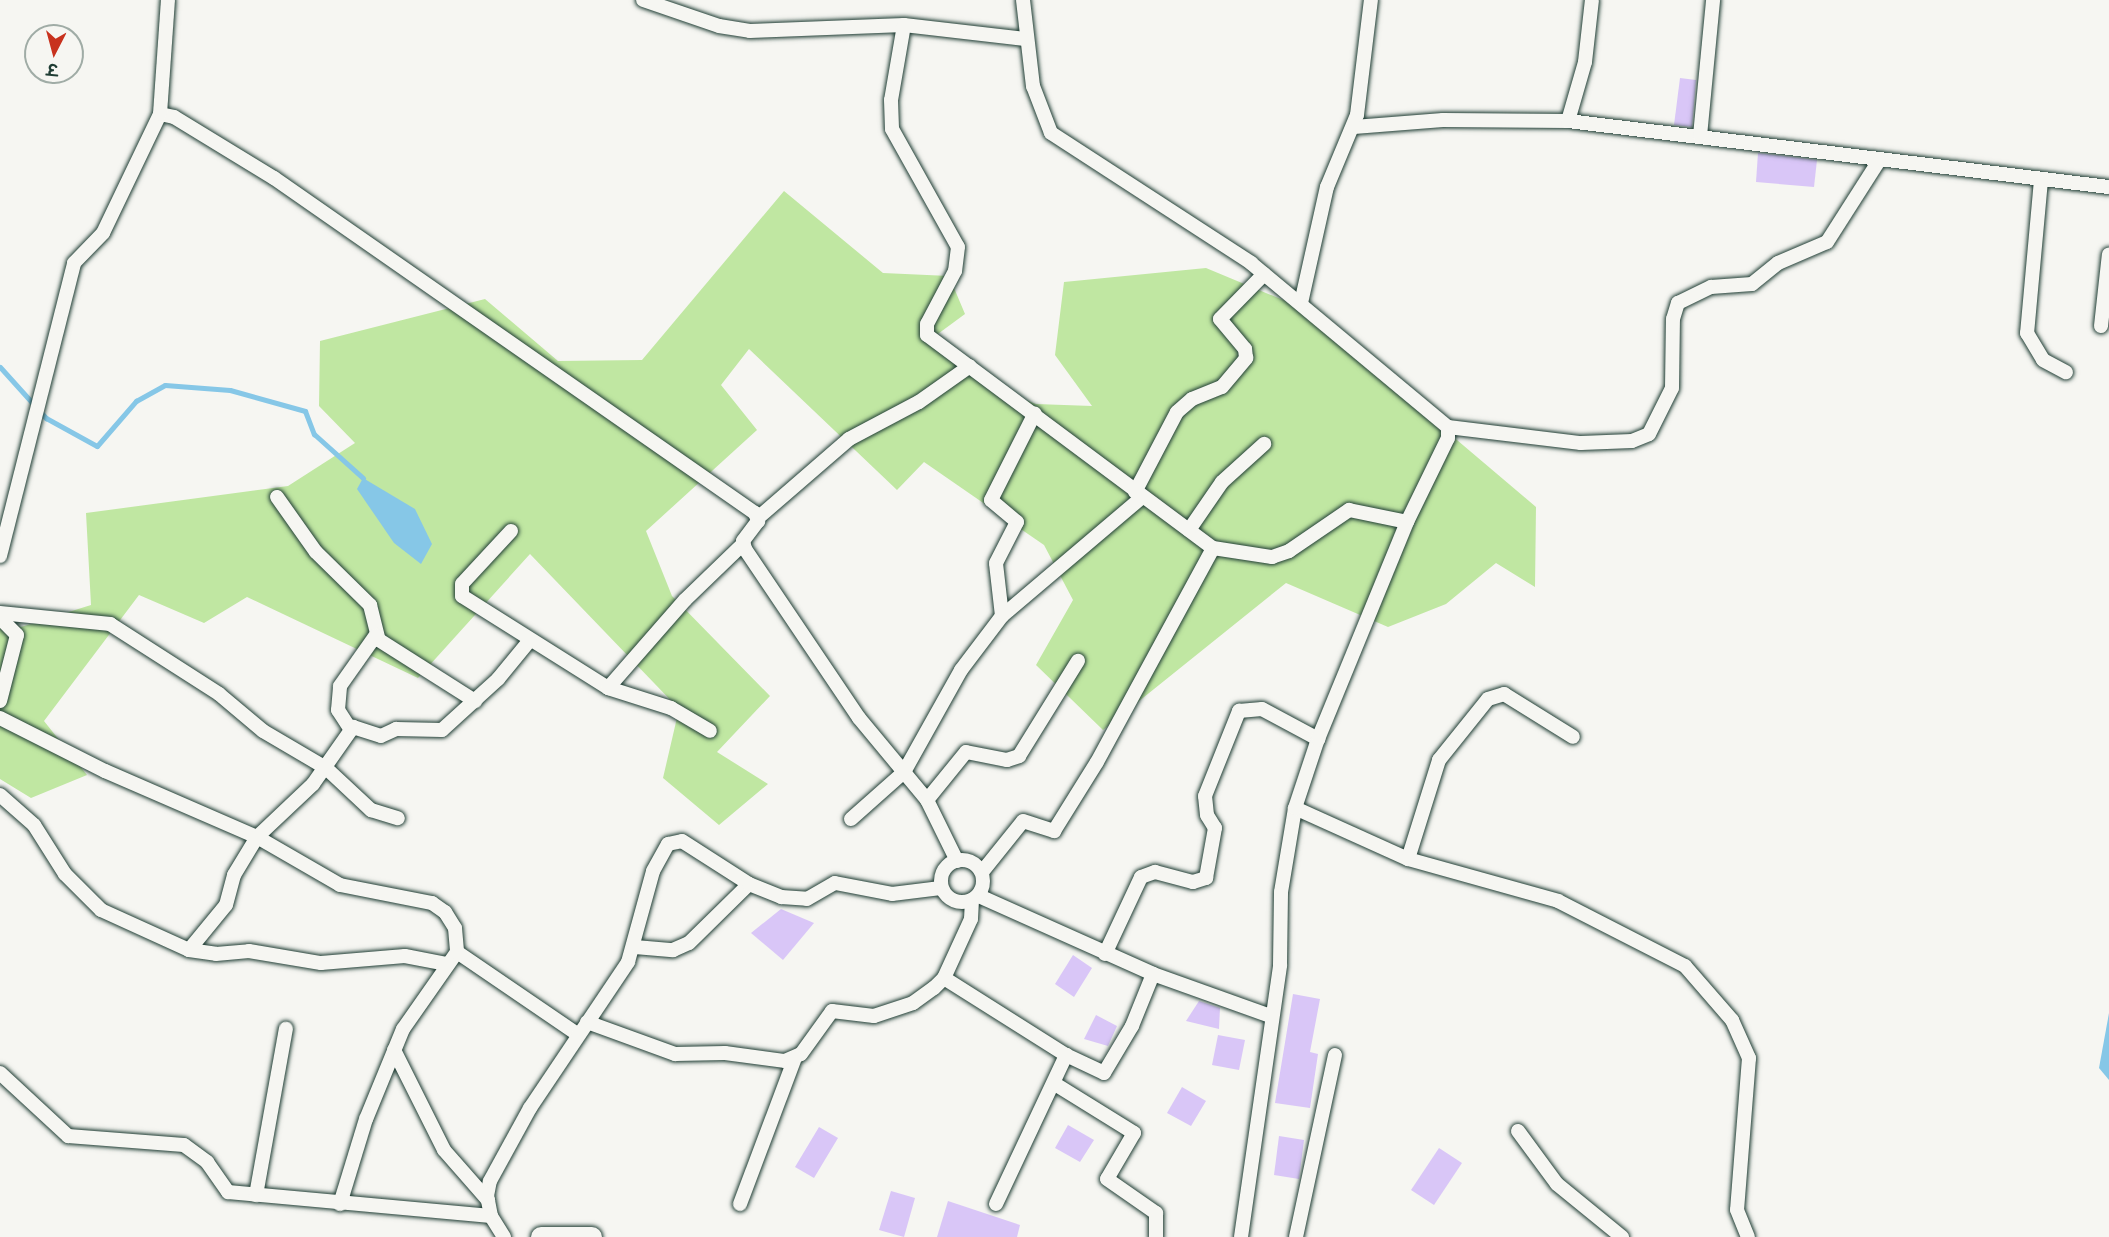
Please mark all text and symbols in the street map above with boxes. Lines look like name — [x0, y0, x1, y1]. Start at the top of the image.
north arrow — [24, 24, 84, 84]
text: उ — [46, 58, 59, 81]

